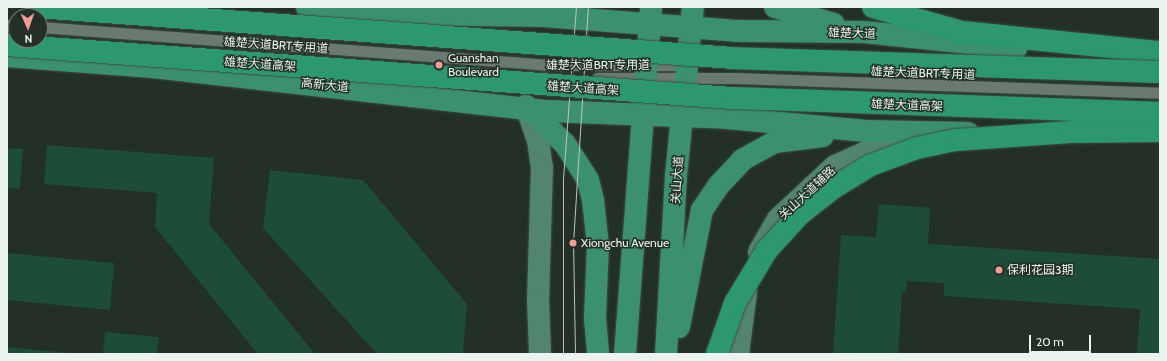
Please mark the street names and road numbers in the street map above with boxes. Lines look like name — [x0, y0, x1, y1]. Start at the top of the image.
street label: 雄楚大道 — [828, 25, 876, 41]
street label: 雄楚大道BRT专用道 — [223, 34, 329, 56]
street label: 雄楚大道高架 — [224, 54, 296, 74]
street label: 雄楚大道BRT专用道 — [546, 58, 650, 72]
street label: 雄楚大道BRT专用道 — [870, 64, 976, 82]
street label: 高新大道 — [300, 75, 350, 95]
street label: 雄楚大道高架 — [547, 78, 619, 98]
street label: 雄楚大道高架 — [871, 97, 943, 113]
street label: 关山大道 — [668, 156, 686, 204]
street label: 关山大道辅路 — [776, 163, 838, 223]

